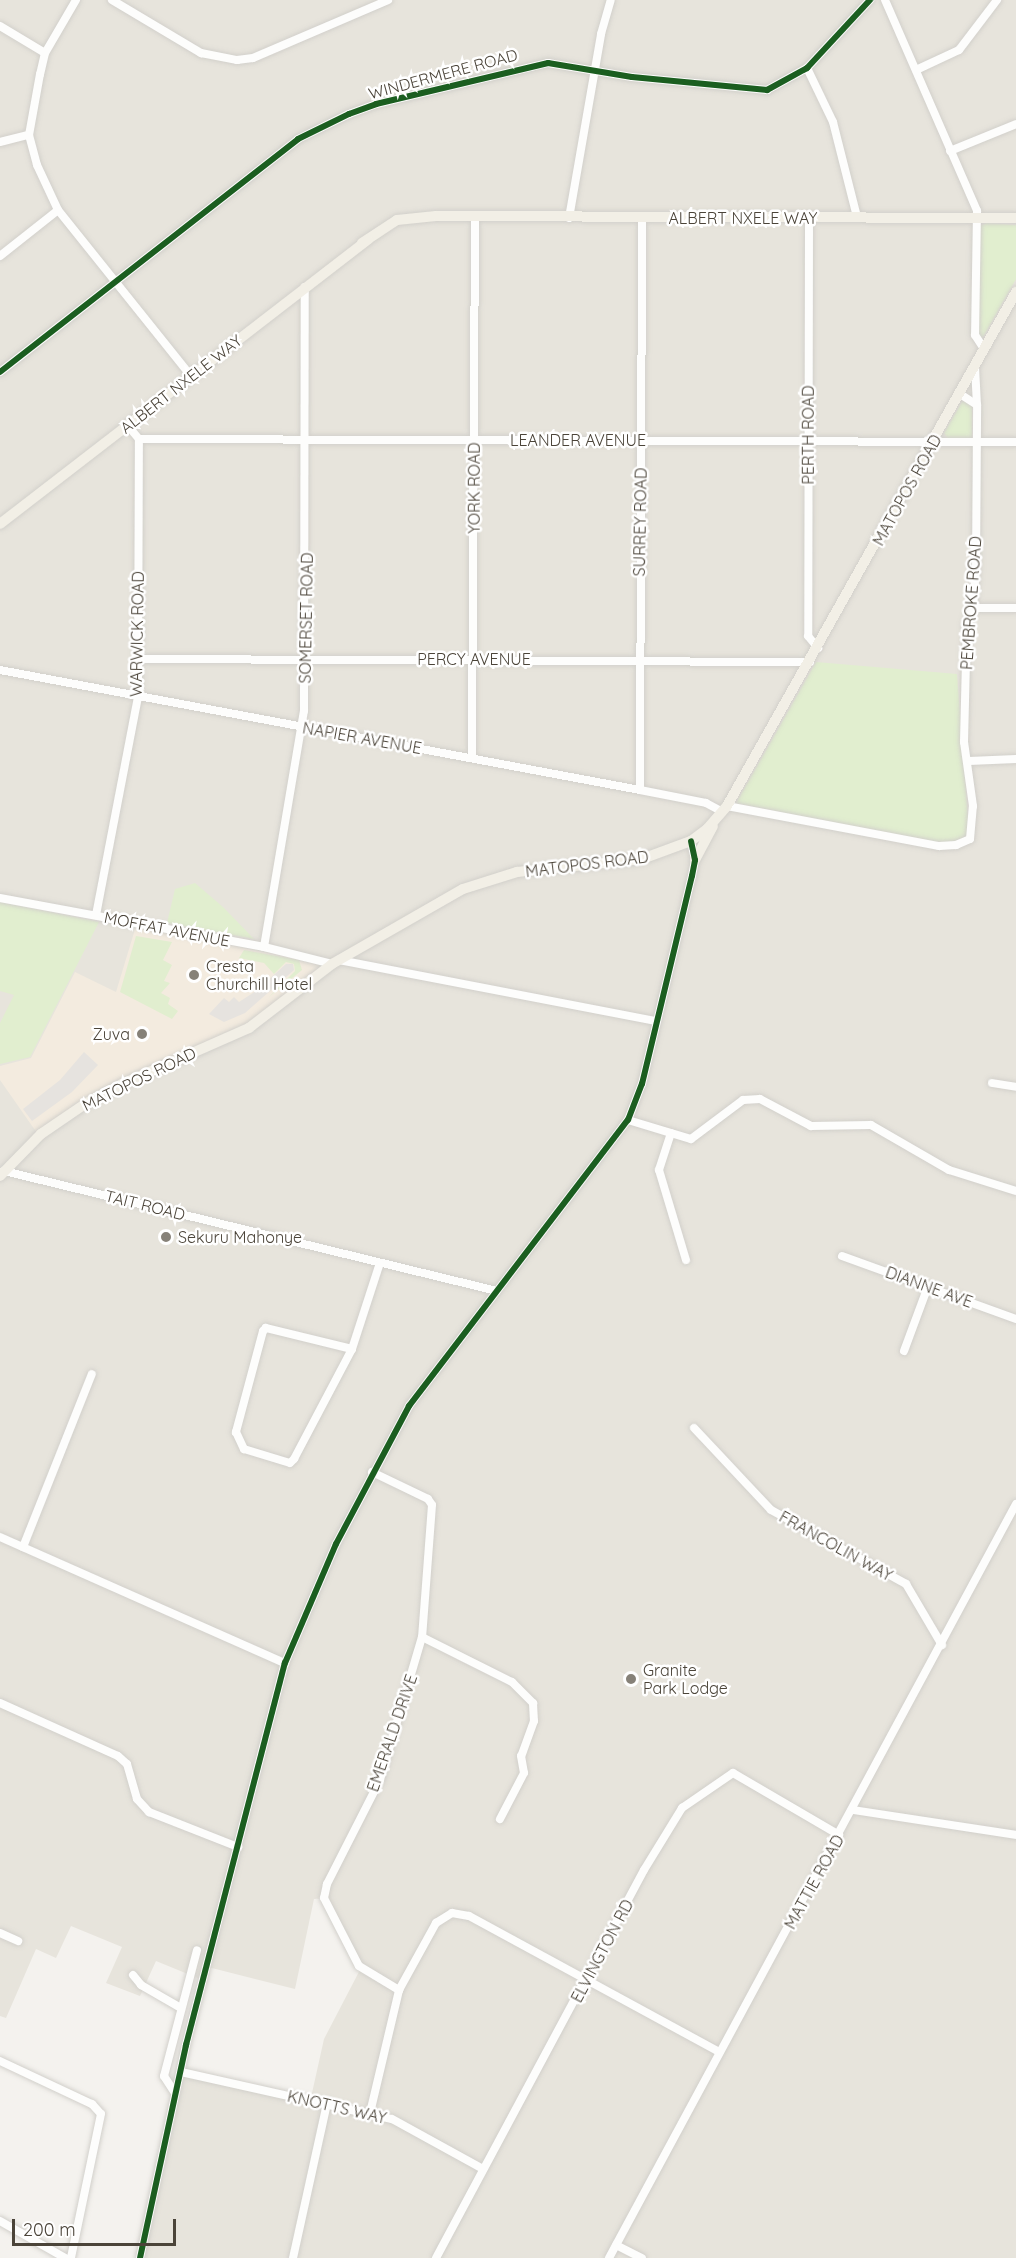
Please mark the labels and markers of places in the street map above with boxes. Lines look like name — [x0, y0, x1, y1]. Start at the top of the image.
place label: Cresta Churchill Hotel — [206, 956, 312, 994]
marker: Cresta Churchill Hotel — [187, 968, 201, 982]
place label: Zuva — [93, 1024, 130, 1044]
marker: Zuva — [135, 1027, 149, 1041]
place label: Sekuru Mahonye — [178, 1227, 302, 1247]
marker: Sekuru Mahonye — [159, 1230, 173, 1244]
place label: Granite Park Lodge — [643, 1660, 728, 1698]
marker: Granite Park Lodge — [624, 1672, 638, 1686]

